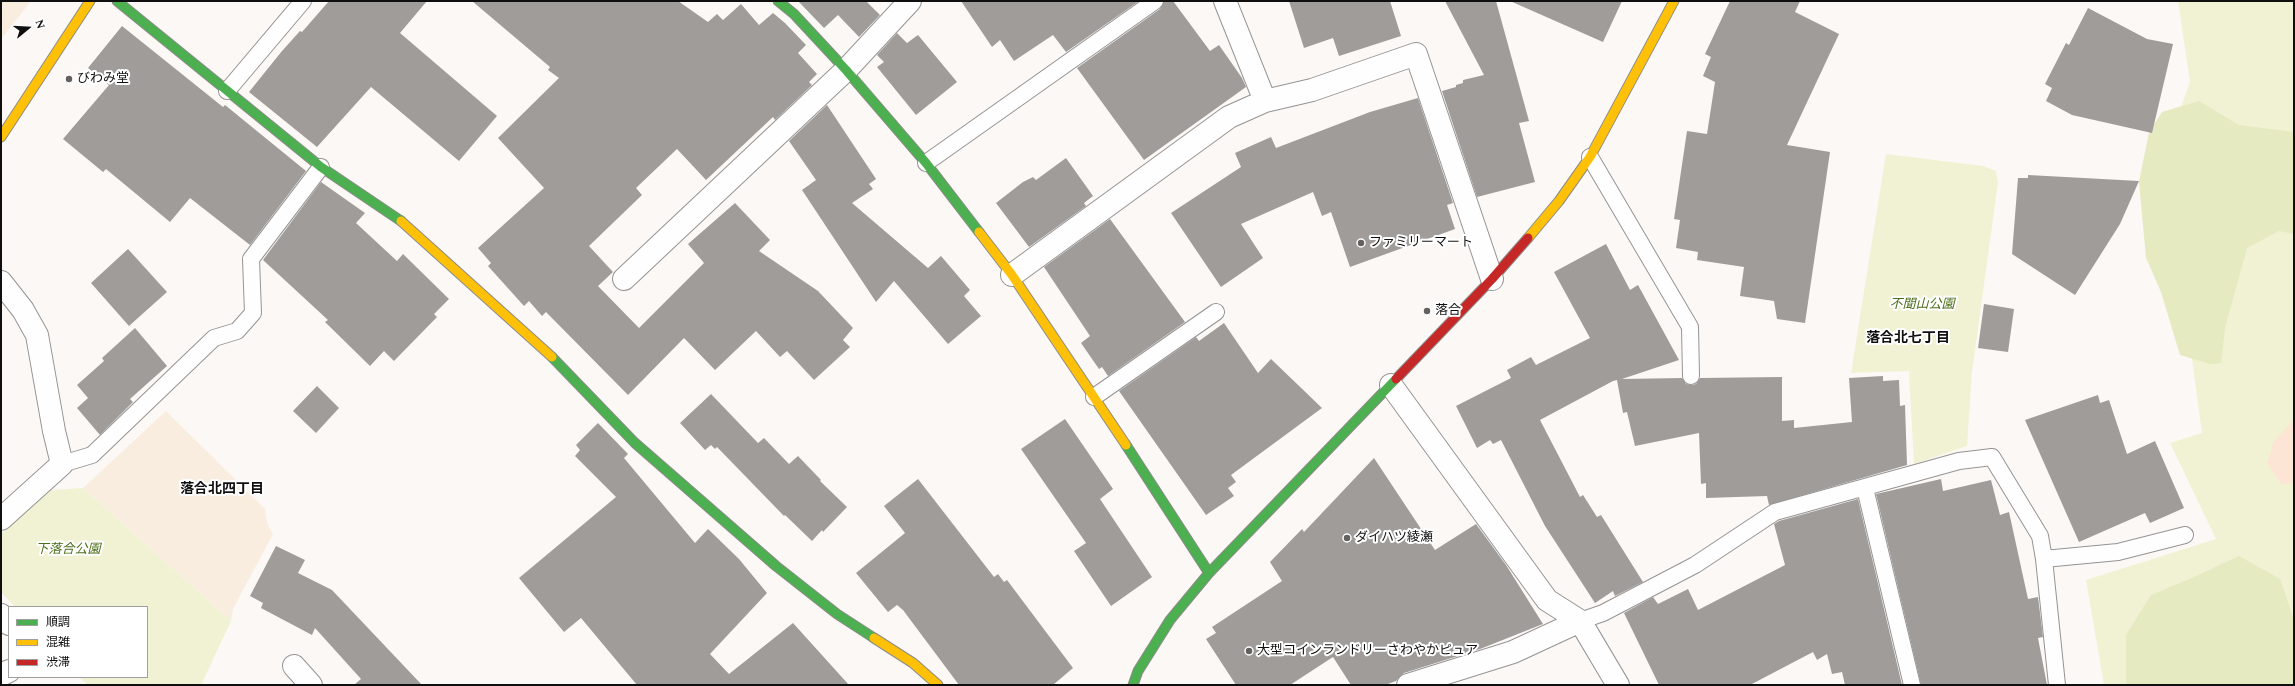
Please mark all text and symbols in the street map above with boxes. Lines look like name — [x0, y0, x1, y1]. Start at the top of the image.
north arrow — [8, 8, 48, 48]
text: N — [30, 17, 49, 31]
place label: びわみ堂 — [77, 71, 129, 87]
marker: びわみ堂 — [64, 74, 74, 84]
place label: ファミリーマート — [1369, 235, 1473, 251]
marker: ファミリーマート — [1356, 238, 1366, 248]
park label: 不聞山公園 — [1890, 297, 1954, 313]
place label: 落合 — [1435, 303, 1461, 319]
marker: 落合 — [1422, 306, 1432, 316]
district label: 落合北七丁目 — [1866, 331, 1950, 347]
district label: 落合北四丁目 — [180, 482, 264, 498]
place label: ダイハツ綾瀬 — [1355, 530, 1433, 546]
marker: ダイハツ綾瀬 — [1342, 533, 1352, 543]
park label: 下落合公園 — [36, 542, 100, 558]
legend — [8, 606, 148, 678]
text: 順調 — [46, 613, 70, 632]
text: 混雑 — [46, 633, 70, 652]
place label: 大型コインランドリーさわやかピュア — [1257, 643, 1478, 659]
marker: 大型コインランドリーさわやかピュア — [1244, 646, 1254, 656]
text: 渋滞 — [46, 653, 70, 672]

